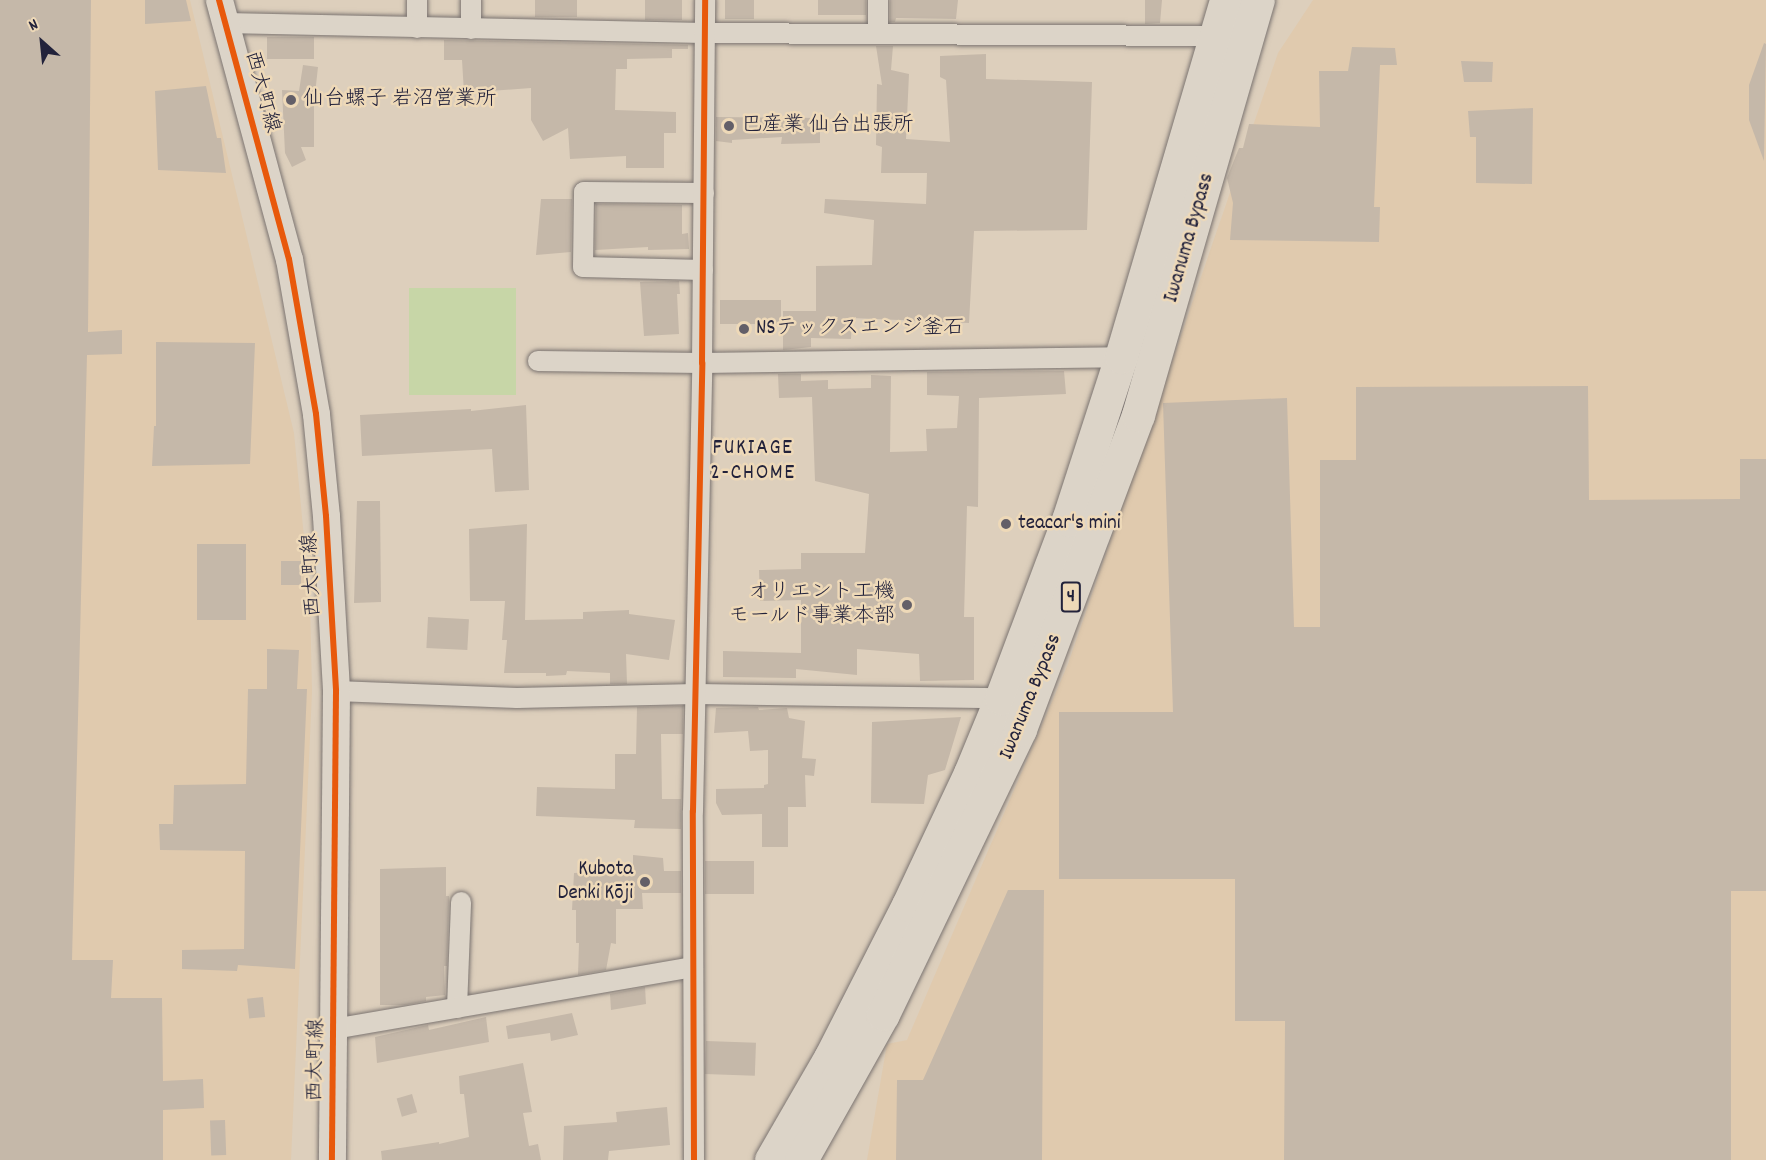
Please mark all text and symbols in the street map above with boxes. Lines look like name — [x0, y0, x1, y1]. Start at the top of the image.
north arrow — [12, 12, 72, 72]
text: N — [25, 13, 42, 38]
street label: 西大町線 — [238, 48, 284, 136]
place label: 仙台螺子 岩沼営業所 — [303, 87, 497, 113]
marker: 仙台螺子 岩沼営業所 — [284, 93, 298, 107]
place label: 巴産業 仙台出張所 — [741, 113, 914, 139]
marker: 巴産業 仙台出張所 — [722, 119, 736, 133]
street label: Iwanuma Bypass — [1160, 170, 1220, 306]
place label: NSテックスエンジ釜石 — [756, 316, 965, 342]
marker: NSテックスエンジ釜石 — [737, 322, 751, 336]
district label: FUKIAGE 2-CHOME — [710, 435, 796, 487]
place label: teacar's mini — [1018, 511, 1121, 537]
marker: teacar's mini — [999, 517, 1013, 531]
street label: 西大町線 — [298, 532, 328, 618]
place label: オリエント工機 モールド事業本部 — [727, 580, 895, 630]
road number: 4 — [1060, 580, 1082, 614]
marker: オリエント工機 モールド事業本部 — [900, 598, 914, 612]
street label: Iwanuma Bypass — [994, 630, 1068, 764]
place label: Kubota Denki Kōji — [558, 857, 633, 907]
marker: Kubota Denki Kōji — [638, 875, 652, 889]
street label: 西大町線 — [304, 1018, 330, 1102]

